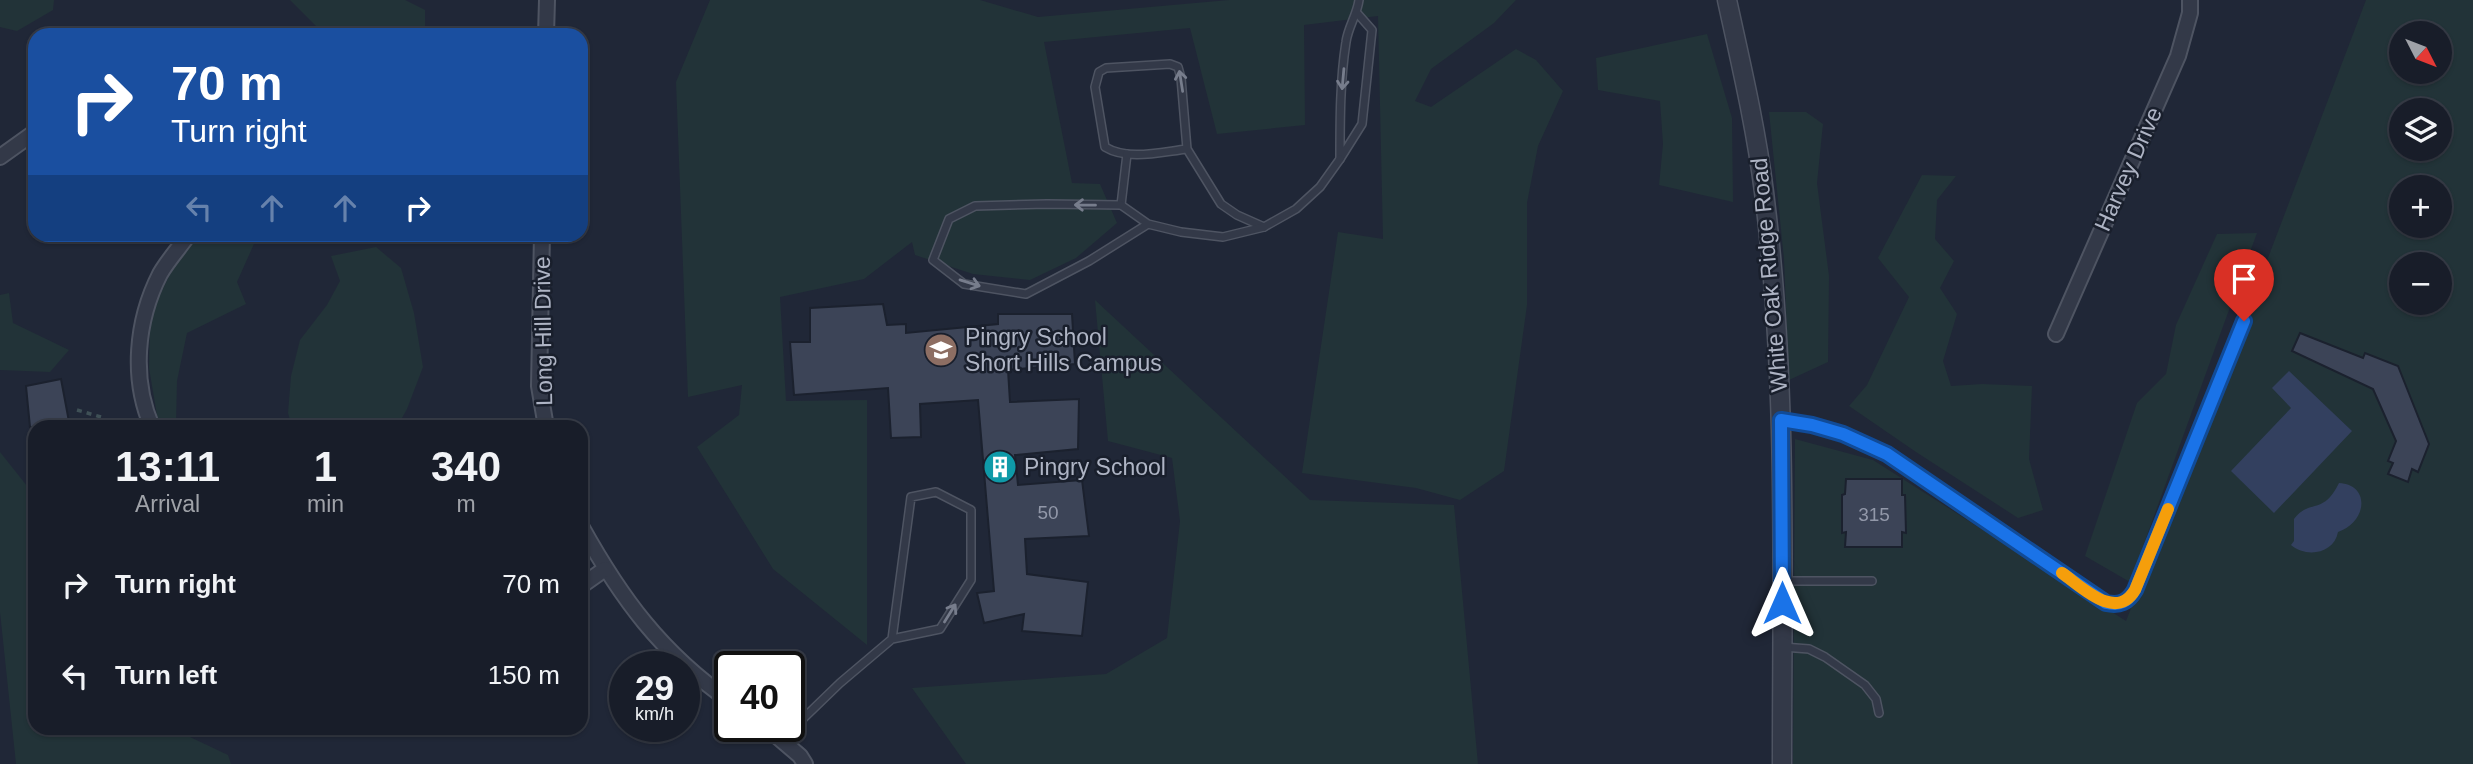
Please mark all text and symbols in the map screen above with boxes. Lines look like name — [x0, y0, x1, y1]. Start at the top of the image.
north arrow — [2389, 21, 2452, 84]
map controls — [2389, 21, 2452, 315]
icon: right — [56, 56, 147, 147]
text: 70 m — [171, 56, 283, 110]
one-way arrow — [1336, 67, 1349, 90]
one-way arrow — [1174, 70, 1187, 93]
button: layers — [2389, 98, 2452, 161]
street label: Harvey Drive — [2089, 103, 2167, 235]
text: Turn right — [171, 113, 307, 149]
street label: White Oak Ridge Road — [1746, 157, 1792, 393]
button: + — [2389, 175, 2452, 238]
icon: left — [180, 189, 218, 227]
icon: ahead — [253, 189, 291, 227]
icon: ahead — [326, 189, 364, 227]
icon: right — [399, 189, 437, 227]
one-way arrow — [1074, 198, 1097, 211]
pin — [2214, 249, 2274, 321]
button: − — [2389, 252, 2452, 315]
street label: Long Hill Drive — [529, 256, 557, 406]
icon: arrive — [2225, 260, 2263, 298]
one-way arrow — [959, 278, 981, 291]
place label: Pingry School Short Hills Campus — [965, 324, 1162, 376]
school or university icon: Pingry School Short Hills Campus — [922, 331, 960, 369]
text: 13:11 — [115, 443, 220, 490]
text: 1 — [314, 443, 337, 490]
text: 340 — [431, 443, 501, 490]
building icon: Pingry School — [981, 448, 1019, 486]
place label: Pingry School — [1024, 454, 1166, 480]
text: Arrival — [135, 491, 200, 517]
text: min — [307, 491, 344, 517]
text: m — [456, 491, 476, 517]
house number: 50 — [1037, 502, 1059, 523]
house number: 315 — [1858, 504, 1890, 525]
icon: right — [56, 566, 94, 604]
position arrow — [1745, 566, 1819, 640]
text: Turn right — [115, 569, 236, 599]
text: 70 m — [502, 569, 560, 599]
one-way arrow — [943, 604, 958, 623]
speed limit sign: 40 — [714, 651, 805, 742]
icon: left — [56, 657, 94, 695]
text: Turn left — [115, 660, 217, 690]
text: 150 m — [488, 660, 560, 690]
text: 29 — [635, 668, 674, 707]
text: km/h — [635, 704, 674, 724]

